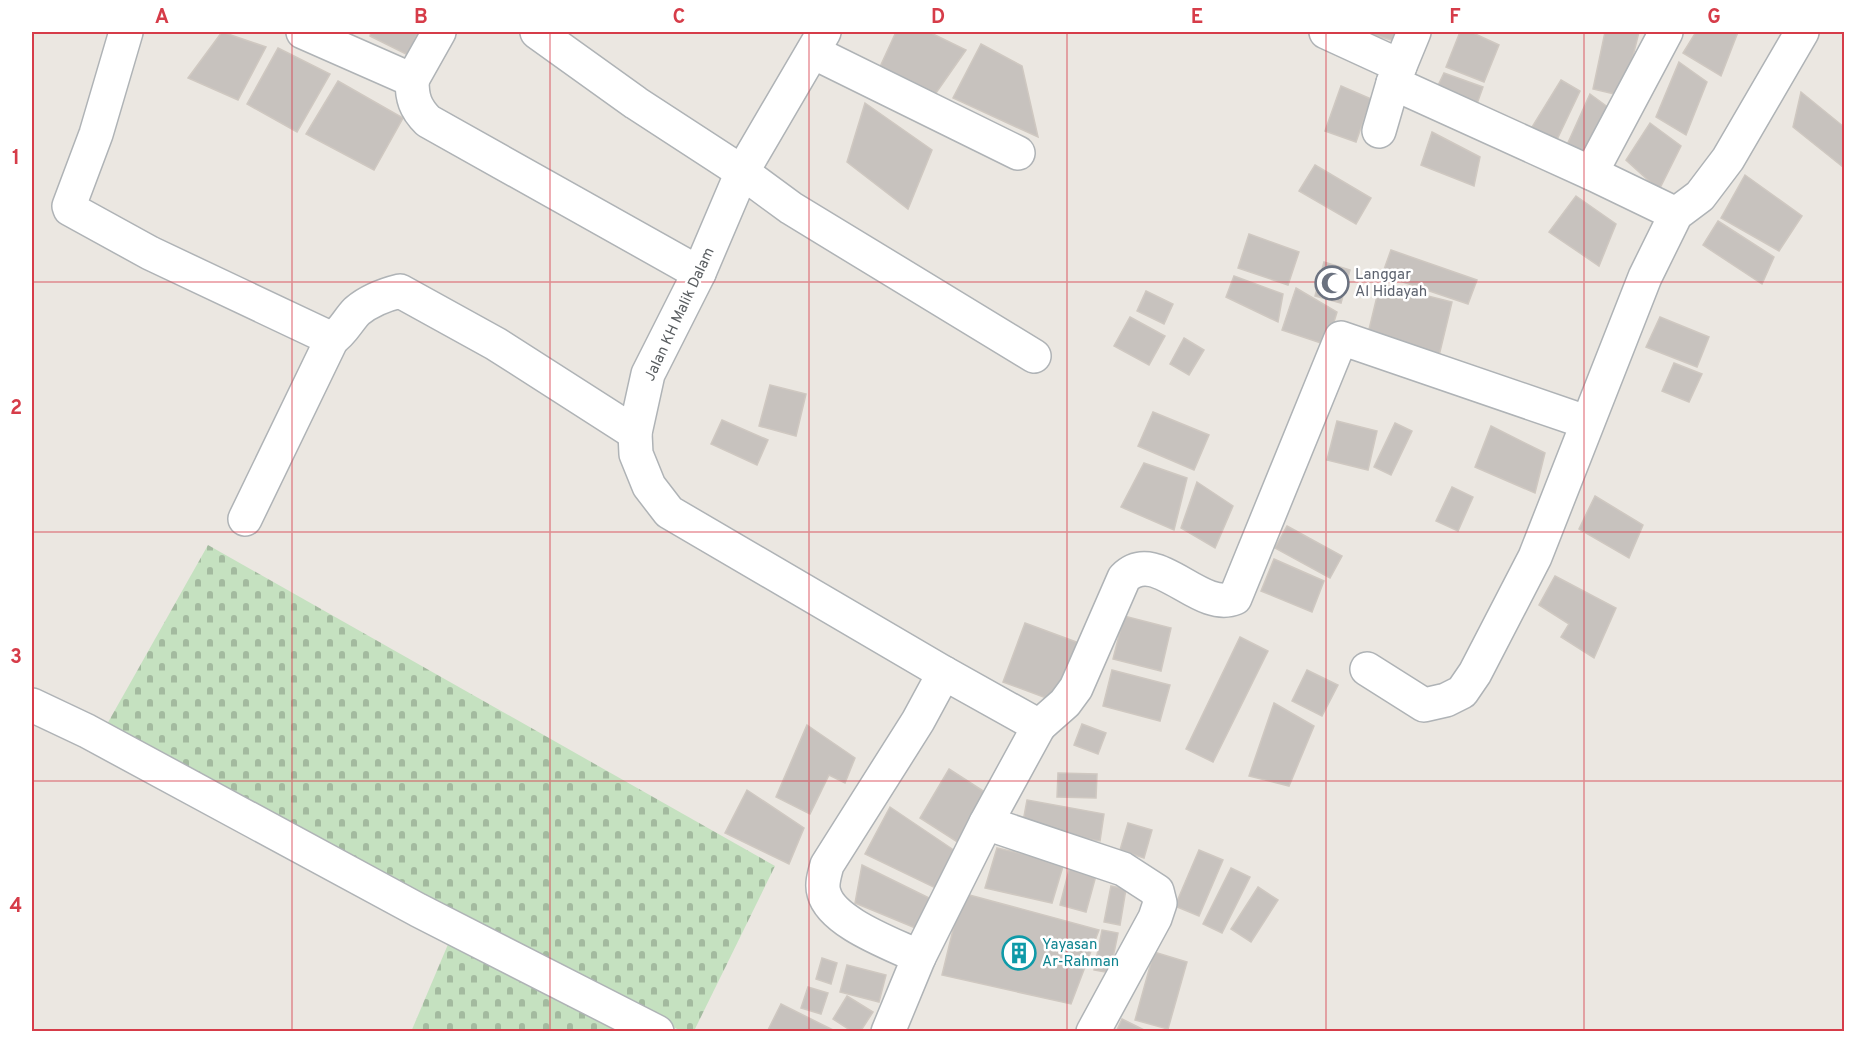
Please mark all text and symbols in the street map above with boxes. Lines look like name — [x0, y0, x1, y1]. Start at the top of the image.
text: A — [155, 5, 169, 31]
text: B — [414, 5, 428, 31]
text: C — [673, 5, 685, 31]
text: D — [931, 5, 945, 31]
text: E — [1191, 5, 1203, 31]
text: F — [1449, 5, 1461, 31]
text: G — [1707, 5, 1721, 31]
text: 1 — [12, 146, 20, 172]
street label: Jalan KH Malik Dalam — [641, 245, 720, 384]
mosque icon: Langgar Al Hidayah — [1314, 265, 1350, 301]
place label: Langgar Al Hidayah — [1355, 266, 1427, 302]
text: 2 — [10, 396, 22, 422]
text: 3 — [10, 645, 22, 671]
text: 4 — [10, 894, 22, 920]
building icon: Yayasan Ar-Rahman — [1001, 935, 1037, 971]
place label: Yayasan Ar-Rahman — [1042, 936, 1119, 972]

